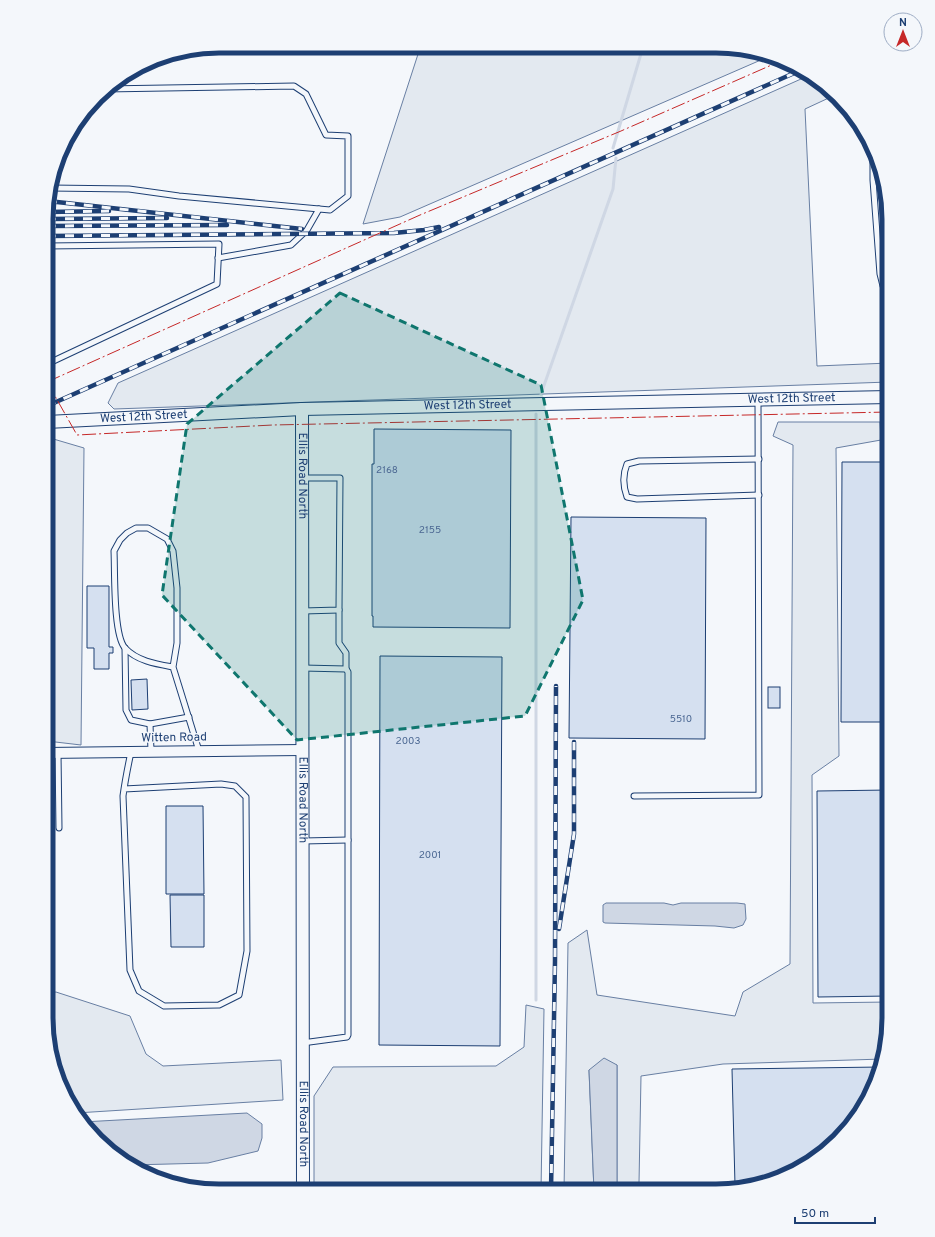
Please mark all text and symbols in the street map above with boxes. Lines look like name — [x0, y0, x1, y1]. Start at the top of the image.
north arrow — [883, 12, 923, 52]
text: N — [899, 16, 907, 30]
street label: West 12th Street — [747, 390, 836, 408]
street label: West 12th Street — [424, 397, 512, 415]
street label: West 12th Street — [100, 407, 188, 427]
street label: Ellis Road North — [294, 433, 310, 519]
house number: 2168 — [376, 464, 398, 477]
house number: 2155 — [419, 524, 441, 537]
house number: 5510 — [670, 713, 692, 726]
street label: Witten Road — [141, 729, 207, 747]
house number: 2003 — [396, 735, 420, 748]
street label: Ellis Road North — [294, 757, 311, 843]
house number: 2001 — [419, 849, 441, 862]
street label: Ellis Road North — [295, 1081, 311, 1167]
scale bar — [795, 1199, 875, 1225]
text: 50 m — [801, 1206, 829, 1222]

